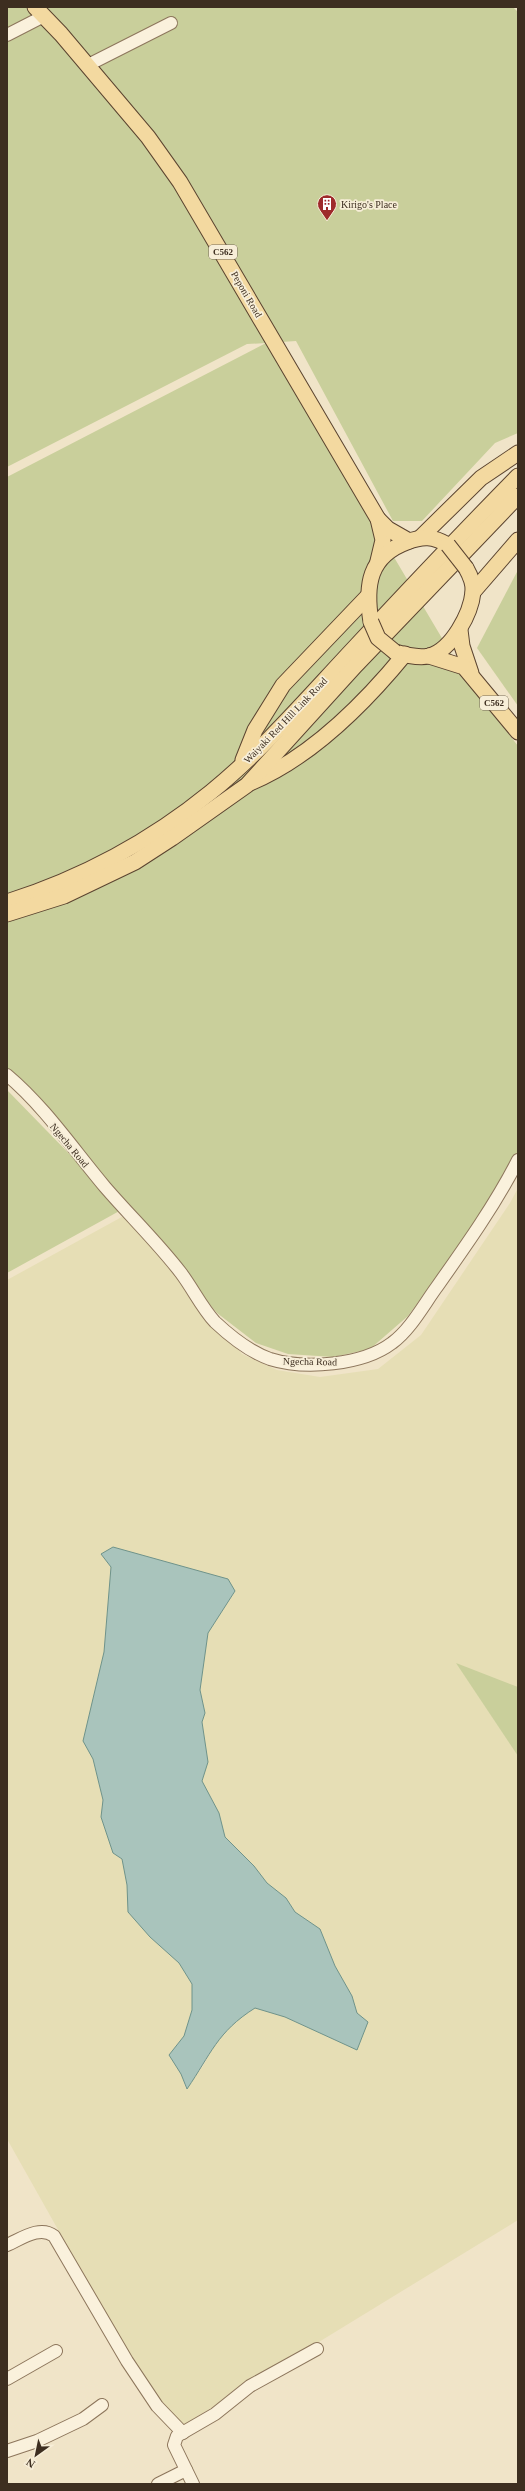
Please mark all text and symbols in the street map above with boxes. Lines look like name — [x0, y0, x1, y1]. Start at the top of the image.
building icon: Kirigo's Place — [316, 193, 338, 221]
place label: Kirigo's Place — [341, 199, 398, 210]
road number: C562 — [209, 245, 237, 259]
street label: Peponi Road — [229, 269, 264, 319]
street label: Waiyaki Red Hill Link Road — [242, 675, 329, 765]
road number: C562 — [480, 696, 508, 710]
street label: Ngecha Road — [48, 1121, 91, 1170]
street label: Ngecha Road — [283, 1356, 337, 1367]
north arrow — [16, 2435, 56, 2475]
text: N — [24, 2456, 37, 2471]

